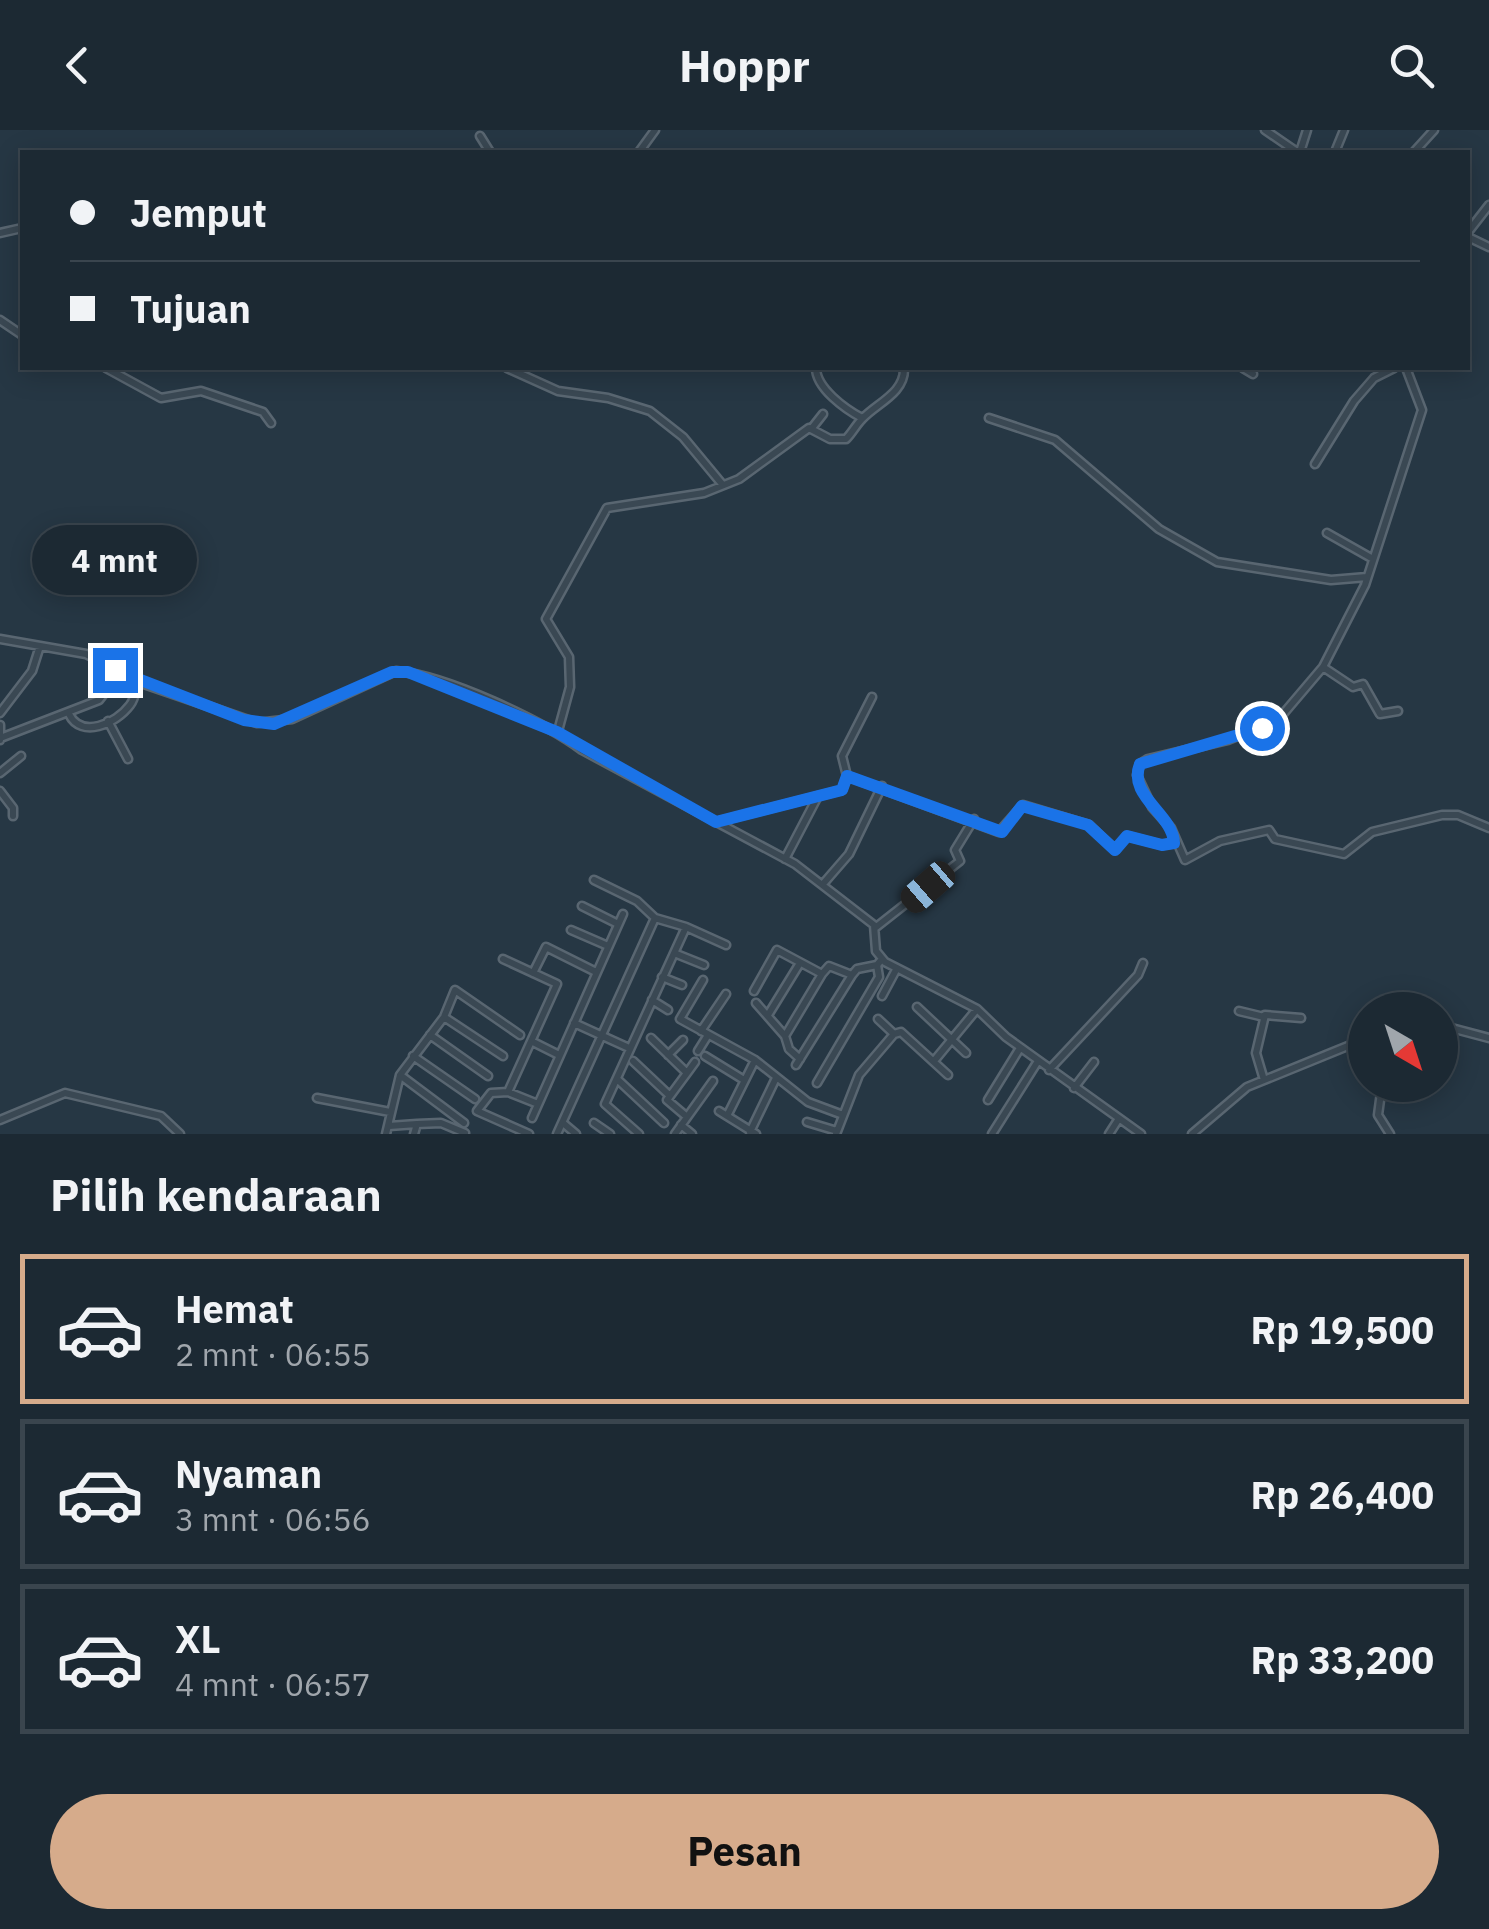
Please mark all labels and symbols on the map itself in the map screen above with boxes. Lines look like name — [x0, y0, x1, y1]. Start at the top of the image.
callout: 4 mnt — [32, 525, 198, 595]
route end — [93, 648, 138, 693]
route start — [1240, 706, 1285, 751]
car — [896, 856, 960, 918]
north arrow — [1348, 992, 1458, 1102]

